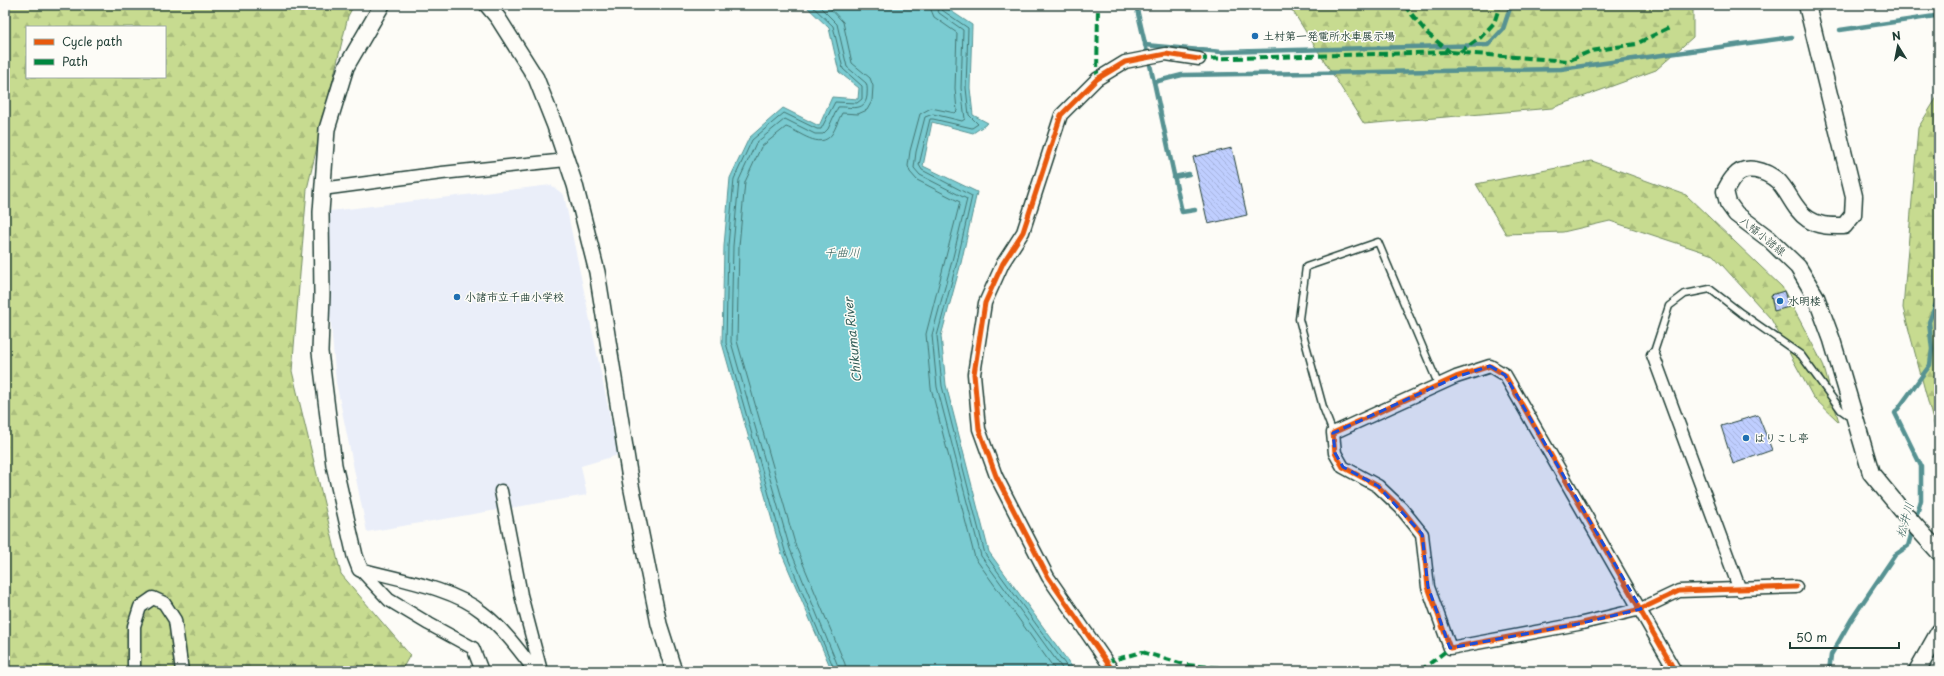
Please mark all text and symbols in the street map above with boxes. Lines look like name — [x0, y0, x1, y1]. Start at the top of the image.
legend — [26, 26, 166, 78]
north arrow — [1878, 26, 1918, 66]
text: N — [1890, 26, 1902, 45]
place label: 土村第一発電所水車展示場 — [1263, 27, 1395, 44]
marker: 土村第一発電所水車展示場 — [1250, 31, 1260, 41]
text: Cycle path — [62, 32, 123, 50]
text: Path — [62, 52, 88, 70]
street label: 八幡小諸線 — [1737, 212, 1790, 260]
water label: 千曲川 — [824, 243, 860, 261]
place label: 小諸市立千曲小学校 — [465, 288, 564, 305]
marker: 小諸市立千曲小学校 — [452, 292, 462, 302]
place label: 水明楼 — [1788, 292, 1821, 309]
water label: Chikuma River — [838, 295, 865, 383]
marker: 水明楼 — [1775, 296, 1785, 306]
place label: はりこし亭 — [1754, 429, 1809, 446]
marker: はりこし亭 — [1741, 433, 1751, 443]
water label: 松井川 — [1890, 500, 1918, 540]
scale bar — [1790, 624, 1899, 650]
text: 50 m — [1796, 628, 1827, 646]

